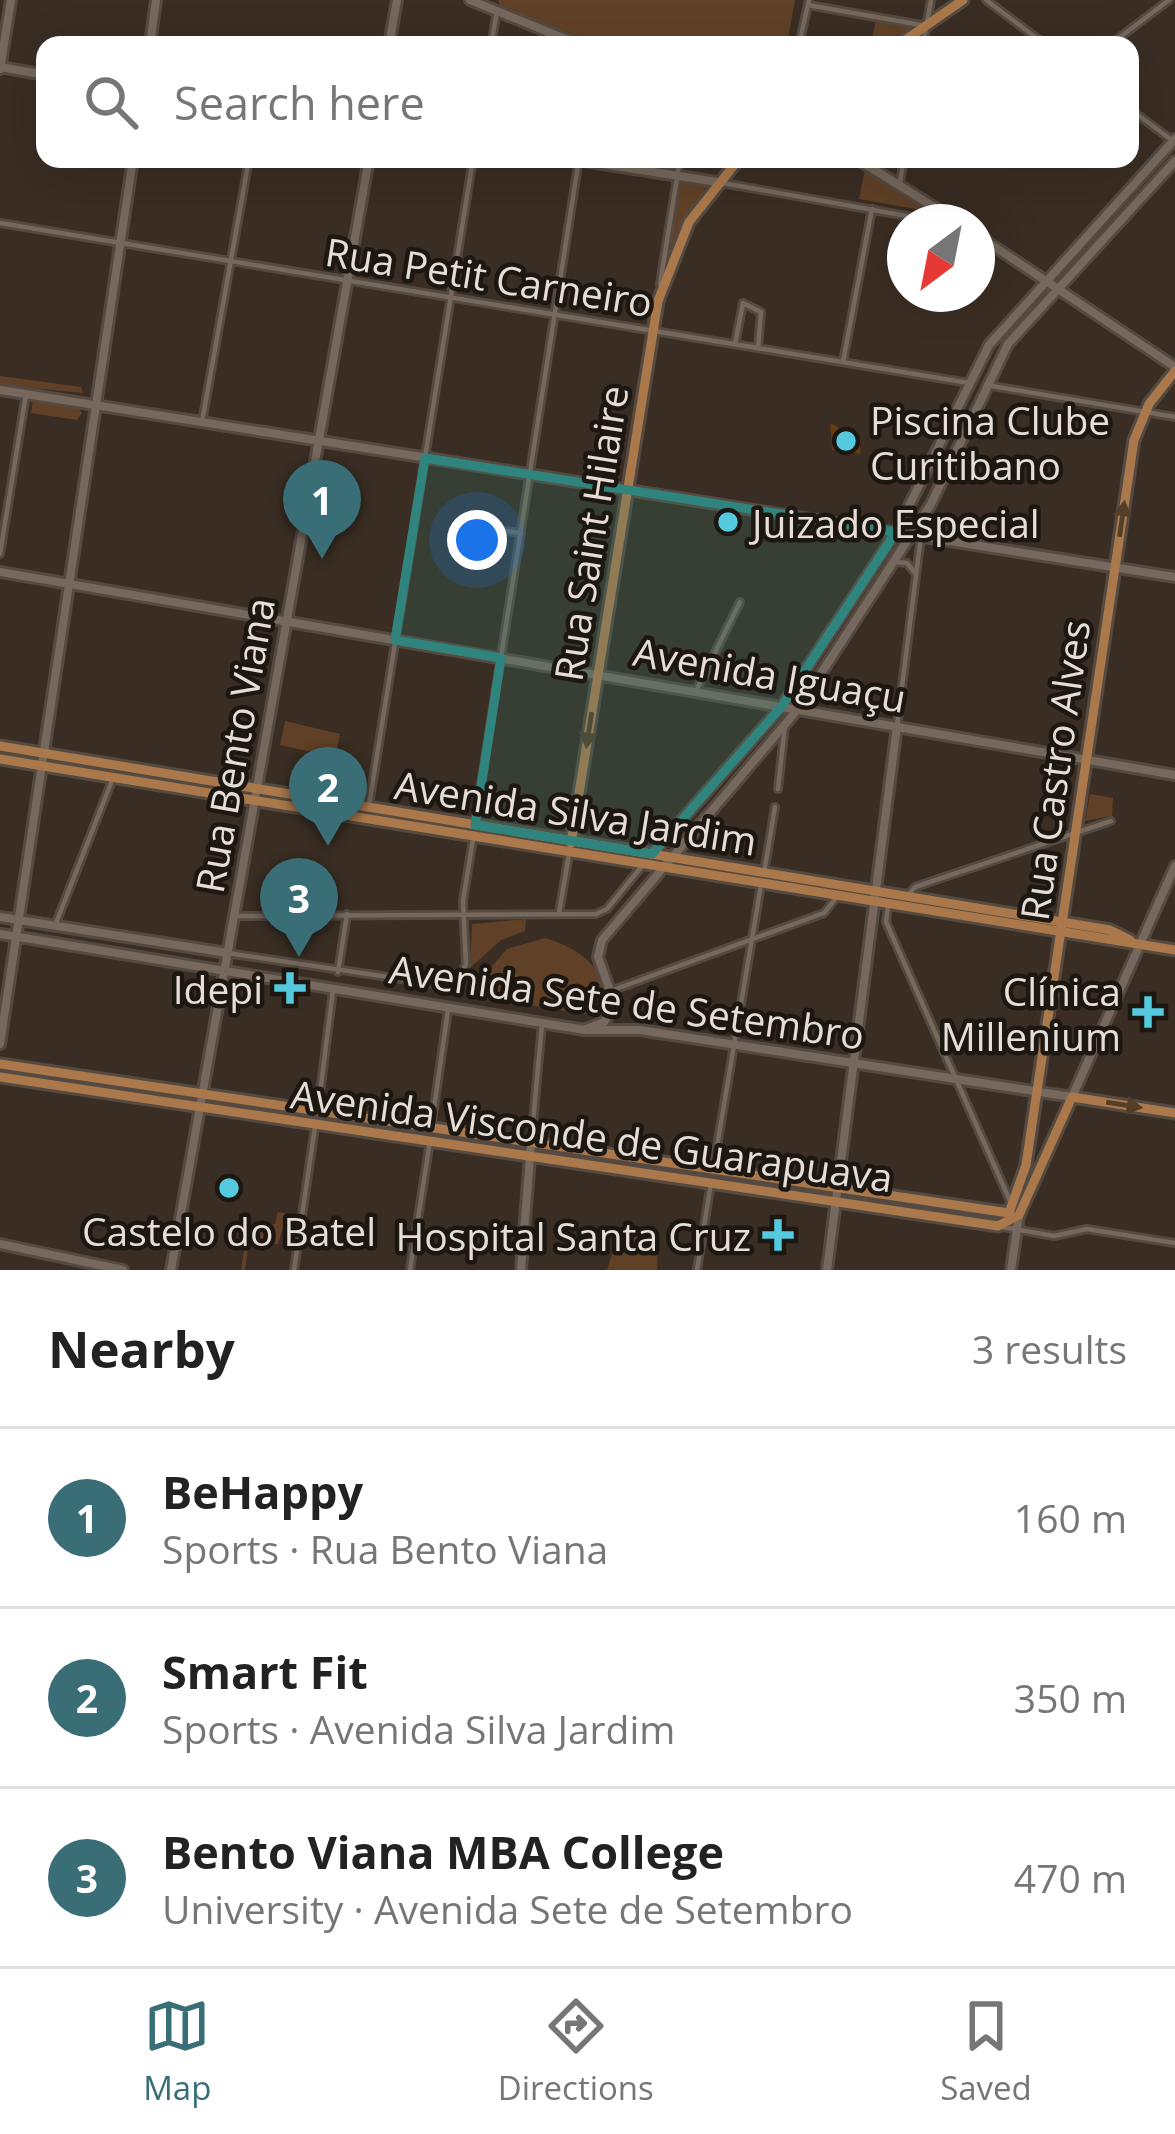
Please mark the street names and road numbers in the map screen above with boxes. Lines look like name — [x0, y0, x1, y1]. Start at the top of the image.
street label: Rua Petit Carneiro — [322, 224, 656, 328]
street label: Rua Saint Hilaire — [540, 381, 640, 685]
street label: Rua Bento Viana — [182, 593, 286, 897]
street label: Rua Castro Alves — [1007, 617, 1101, 923]
street label: Avenida Iguaçu — [630, 624, 910, 724]
street label: Avenida Silva Jardim — [391, 757, 761, 867]
street label: Avenida Sete de Setembro — [386, 941, 868, 1061]
street label: Avenida Visconde de Guarapuava — [288, 1067, 896, 1203]

